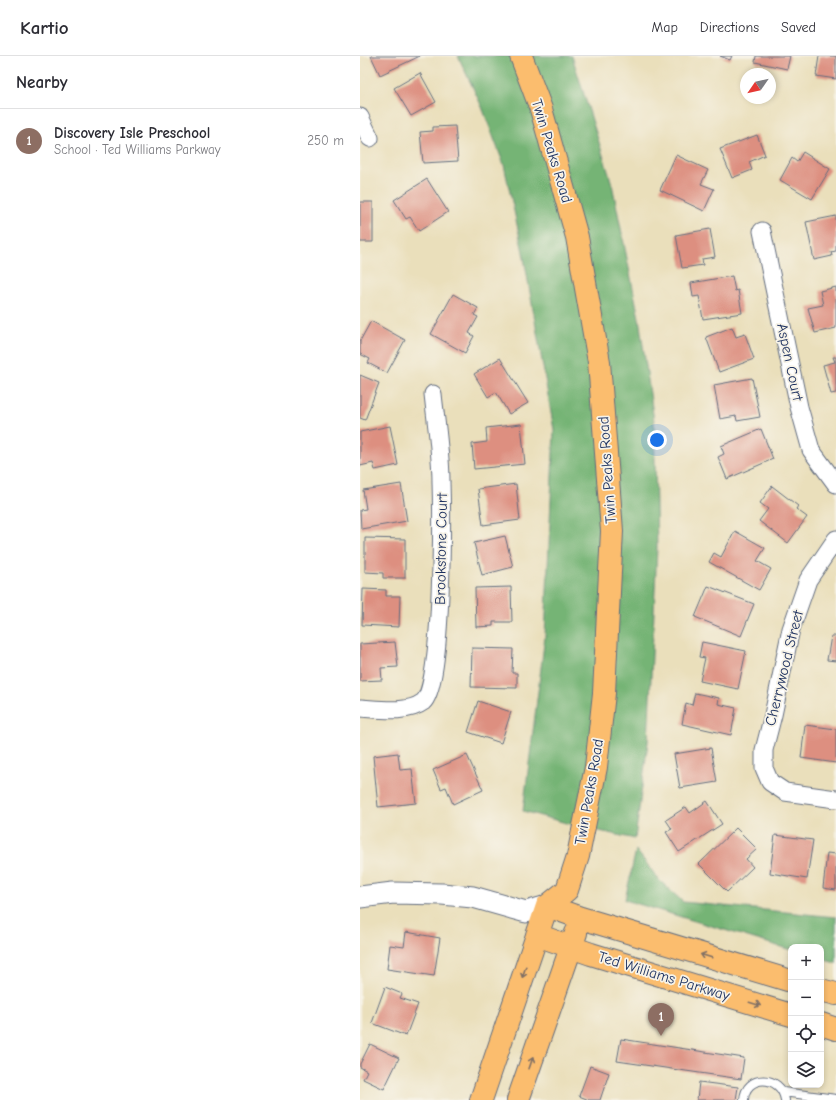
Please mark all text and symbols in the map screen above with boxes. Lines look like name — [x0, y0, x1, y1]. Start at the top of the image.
text: Kartio — [20, 17, 69, 39]
text: Map — [651, 19, 678, 36]
text: Directions — [700, 19, 759, 36]
text: Saved — [781, 19, 816, 36]
north arrow — [740, 68, 776, 104]
text: Nearby — [16, 73, 67, 92]
street label: Twin Peaks Road — [528, 97, 576, 205]
text: Discovery Isle Preschool — [54, 124, 210, 142]
text: 1 — [26, 133, 32, 148]
text: 250 m — [307, 133, 344, 148]
text: School · Ted Williams Parkway — [54, 142, 221, 157]
street label: Aspen Court — [773, 322, 807, 403]
street label: Twin Peaks Road — [594, 416, 620, 524]
your location — [647, 430, 667, 450]
street label: Brookstone Court — [431, 492, 451, 605]
street label: Cherrywood Street — [761, 608, 807, 728]
street label: Twin Peaks Road — [571, 738, 607, 846]
map controls — [788, 944, 824, 1088]
button: + — [788, 944, 824, 980]
street label: Ted Williams Parkway — [596, 947, 732, 1005]
one-way arrow — [701, 952, 713, 960]
one-way arrow — [520, 965, 527, 978]
button: − — [788, 980, 824, 1016]
one-way arrow — [748, 1001, 761, 1008]
pin: 1 — [648, 1003, 674, 1036]
button: locate — [788, 1016, 824, 1052]
button: layers — [788, 1052, 824, 1088]
one-way arrow — [527, 1057, 535, 1069]

